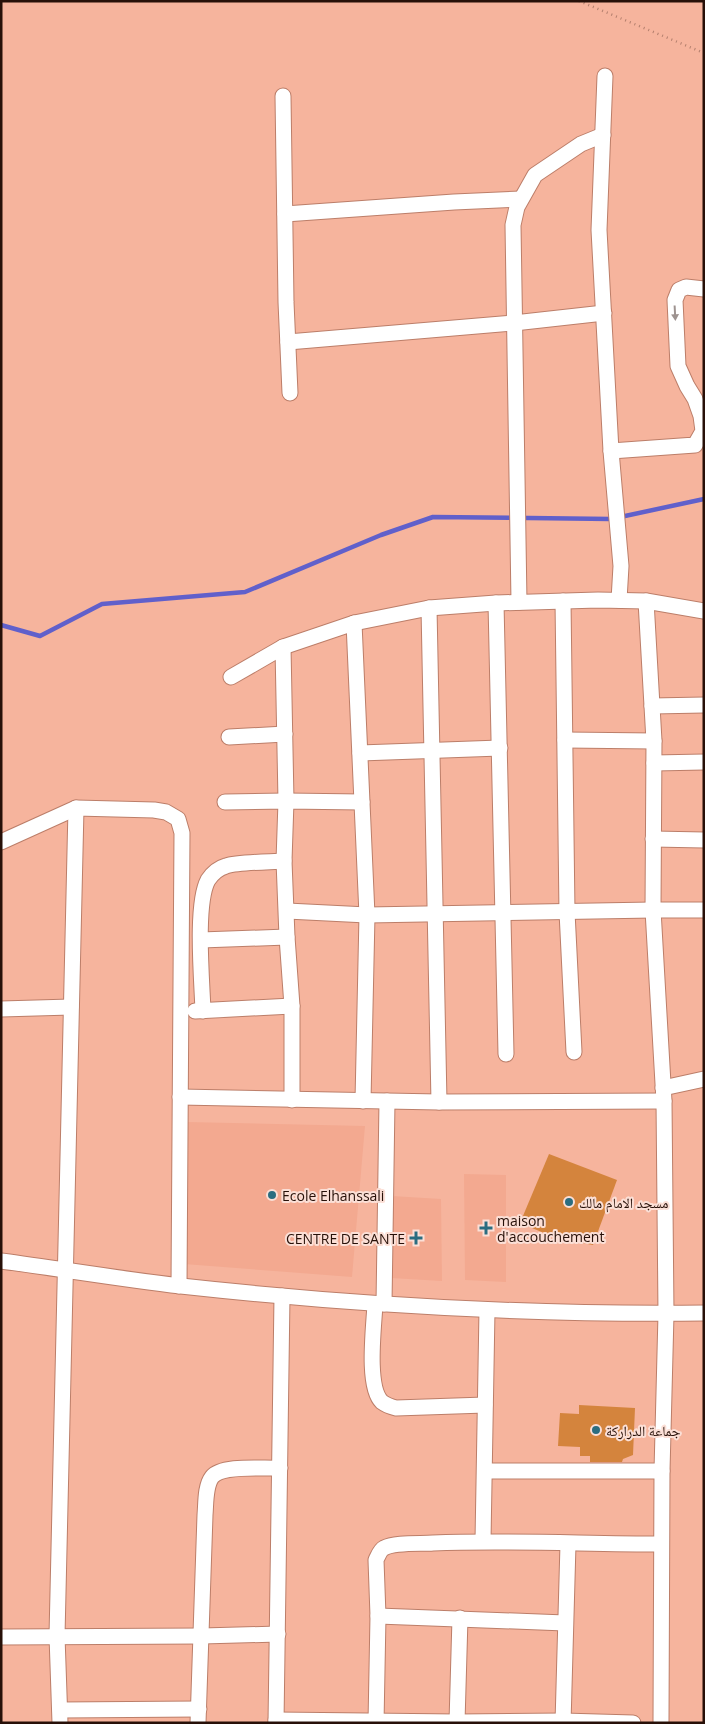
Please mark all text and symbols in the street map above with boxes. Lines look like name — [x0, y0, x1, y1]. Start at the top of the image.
one-way arrow — [672, 305, 680, 321]
place label: Ecole Elhanssali — [282, 1186, 384, 1205]
marker: Ecole Elhanssali — [266, 1189, 278, 1201]
place label: مسجد الامام مالك — [579, 1193, 668, 1213]
marker: مسجد الامام مالك — [563, 1196, 575, 1208]
place label: maison d'accouchement — [497, 1211, 604, 1246]
marker: maison d'accouchement — [479, 1221, 493, 1235]
place label: CENTRE DE SANTE — [286, 1229, 405, 1248]
marker: CENTRE DE SANTE — [409, 1231, 423, 1245]
place label: جماعة الدراركة — [606, 1421, 681, 1440]
marker: جماعة الدراركة — [590, 1424, 602, 1436]

